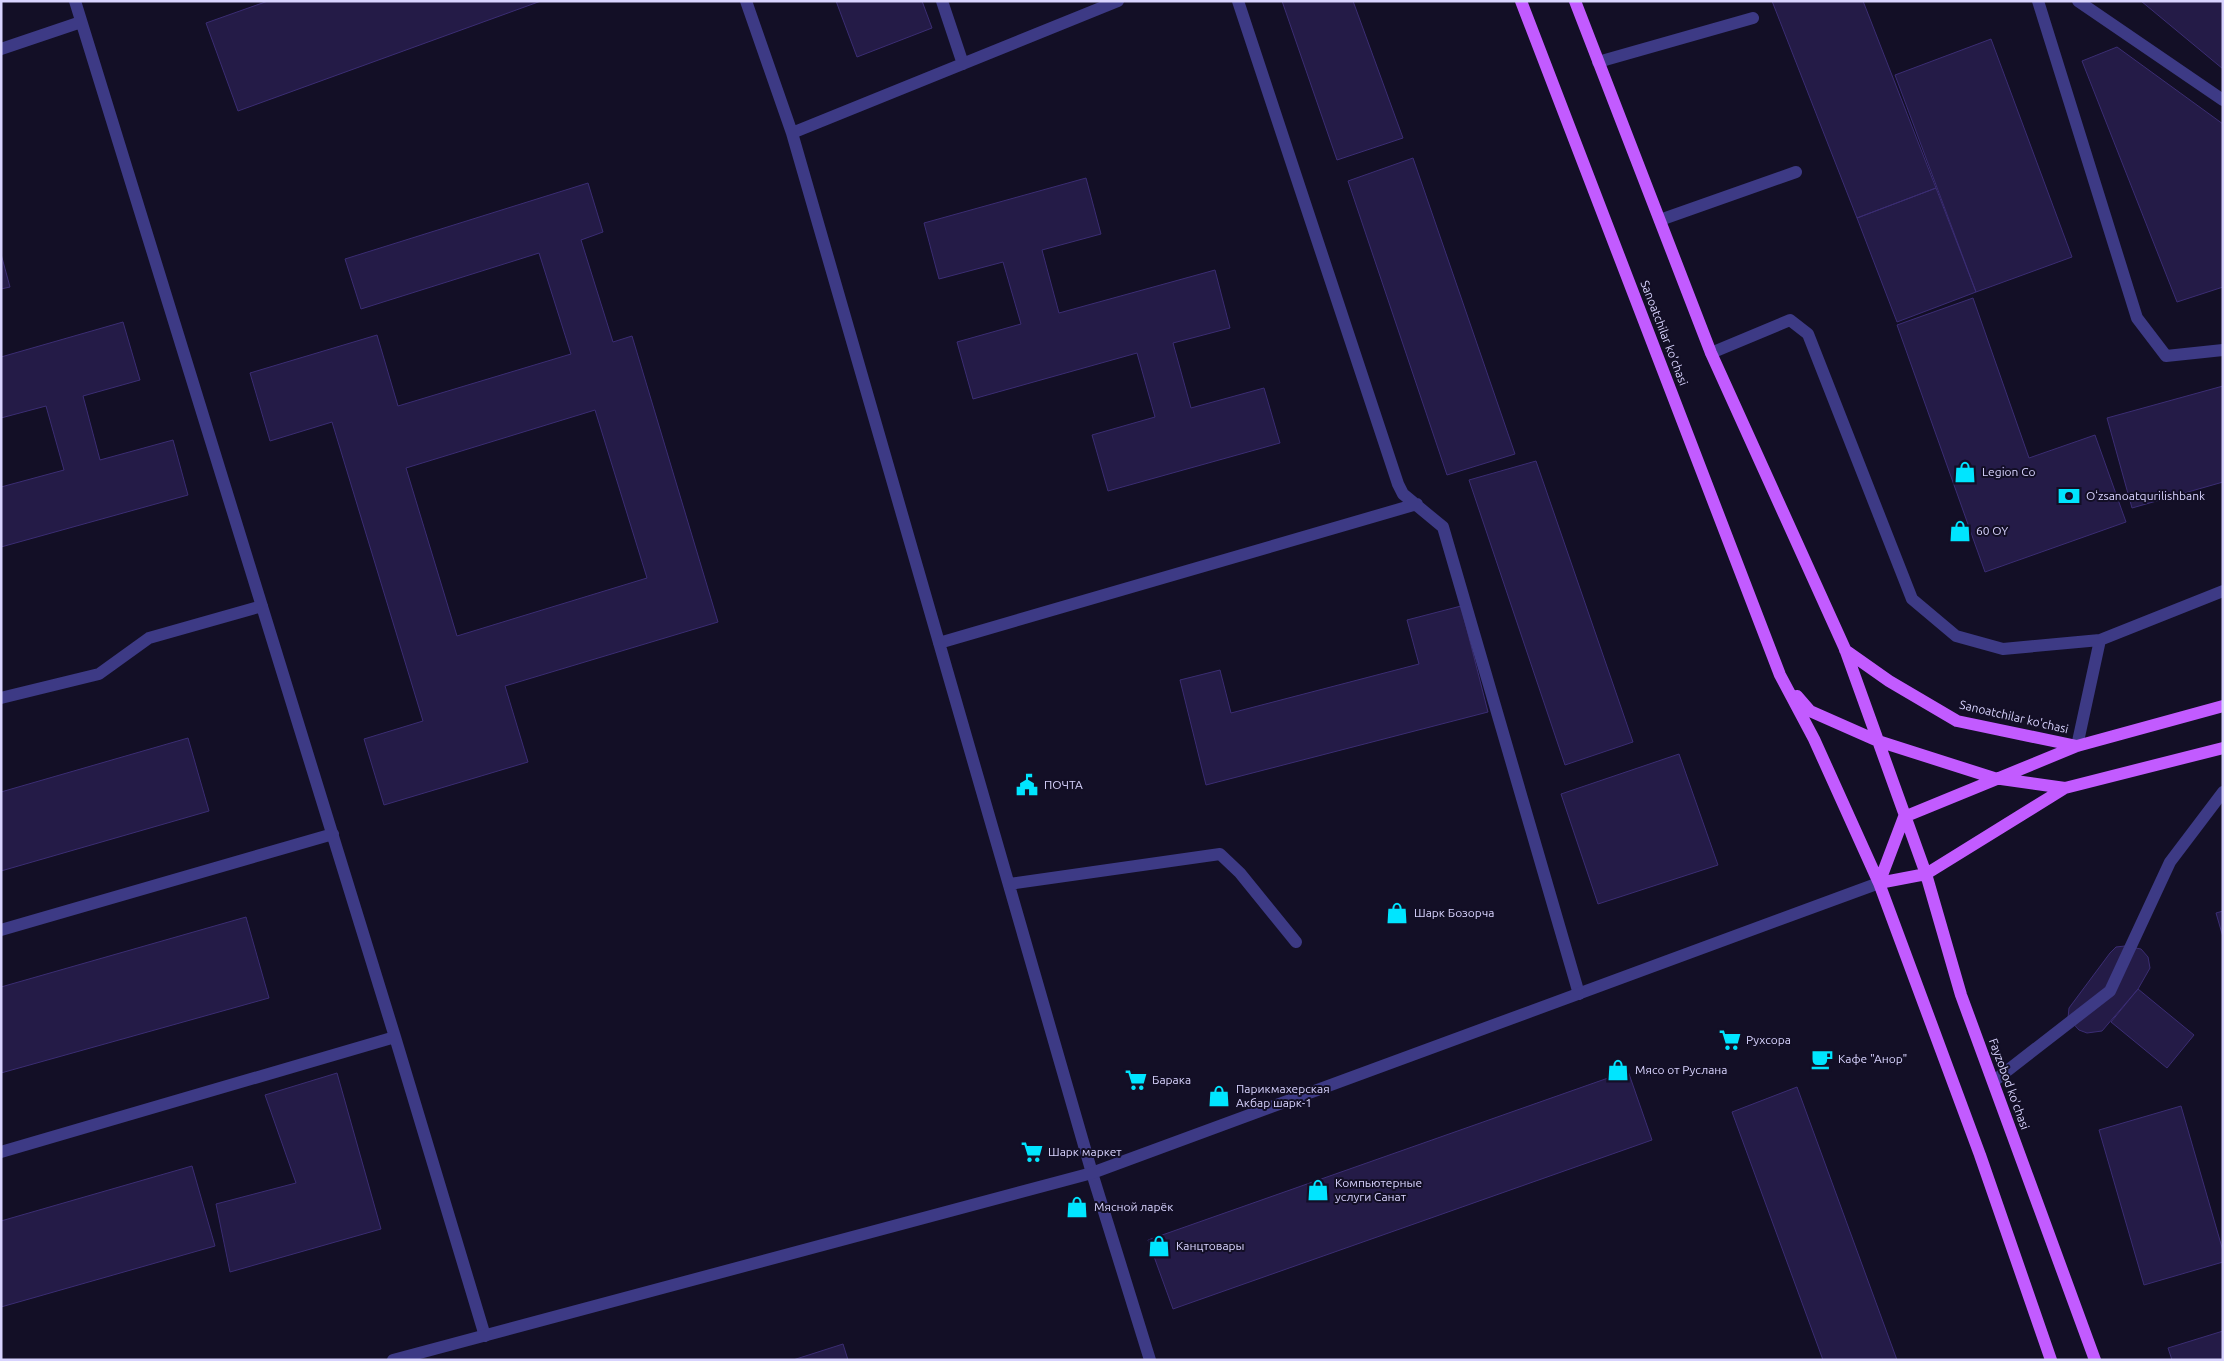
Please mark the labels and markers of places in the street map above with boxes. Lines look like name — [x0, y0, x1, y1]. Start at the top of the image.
shop icon: Legion Co — [1952, 459, 1978, 485]
place label: Legion Co — [1982, 465, 2036, 478]
bank icon: Oʻzsanoatqurilishbank — [2056, 483, 2082, 509]
place label: Oʻzsanoatqurilishbank — [2086, 489, 2205, 502]
shop icon: 60 OY — [1947, 518, 1973, 544]
place label: 60 OY — [1976, 524, 2008, 537]
public building icon: ПОЧТА — [1014, 772, 1040, 798]
place label: ПОЧТА — [1044, 778, 1083, 791]
shop icon: Шарк Бозорча — [1384, 900, 1410, 926]
place label: Шарк Бозорча — [1414, 906, 1494, 919]
supermarket icon: Рухсора — [1717, 1027, 1743, 1053]
place label: Рухсора — [1746, 1033, 1791, 1046]
cafe icon: Кафе "Анор" — [1809, 1046, 1835, 1072]
place label: Кафе "Анор" — [1838, 1052, 1907, 1065]
shop icon: Мясо от Руслана — [1605, 1057, 1631, 1083]
place label: Мясо от Руслана — [1635, 1063, 1728, 1076]
supermarket icon: Барака — [1123, 1067, 1149, 1093]
place label: Барака — [1152, 1073, 1191, 1086]
place label: Парикмахерская Акбар шарк-1 — [1236, 1082, 1330, 1109]
shop icon: Парикмахерская Акбар шарк-1 — [1206, 1083, 1232, 1109]
supermarket icon: Шарк маркет — [1019, 1139, 1045, 1165]
place label: Шарк маркет — [1048, 1145, 1122, 1158]
place label: Компьютерные услуги Санат — [1335, 1176, 1422, 1203]
shop icon: Компьютерные услуги Санат — [1305, 1177, 1331, 1203]
shop icon: Мясной ларёк — [1064, 1194, 1090, 1220]
place label: Мясной ларёк — [1094, 1200, 1173, 1213]
shop icon: Канцтовары — [1146, 1233, 1172, 1259]
place label: Канцтовары — [1176, 1239, 1245, 1252]

